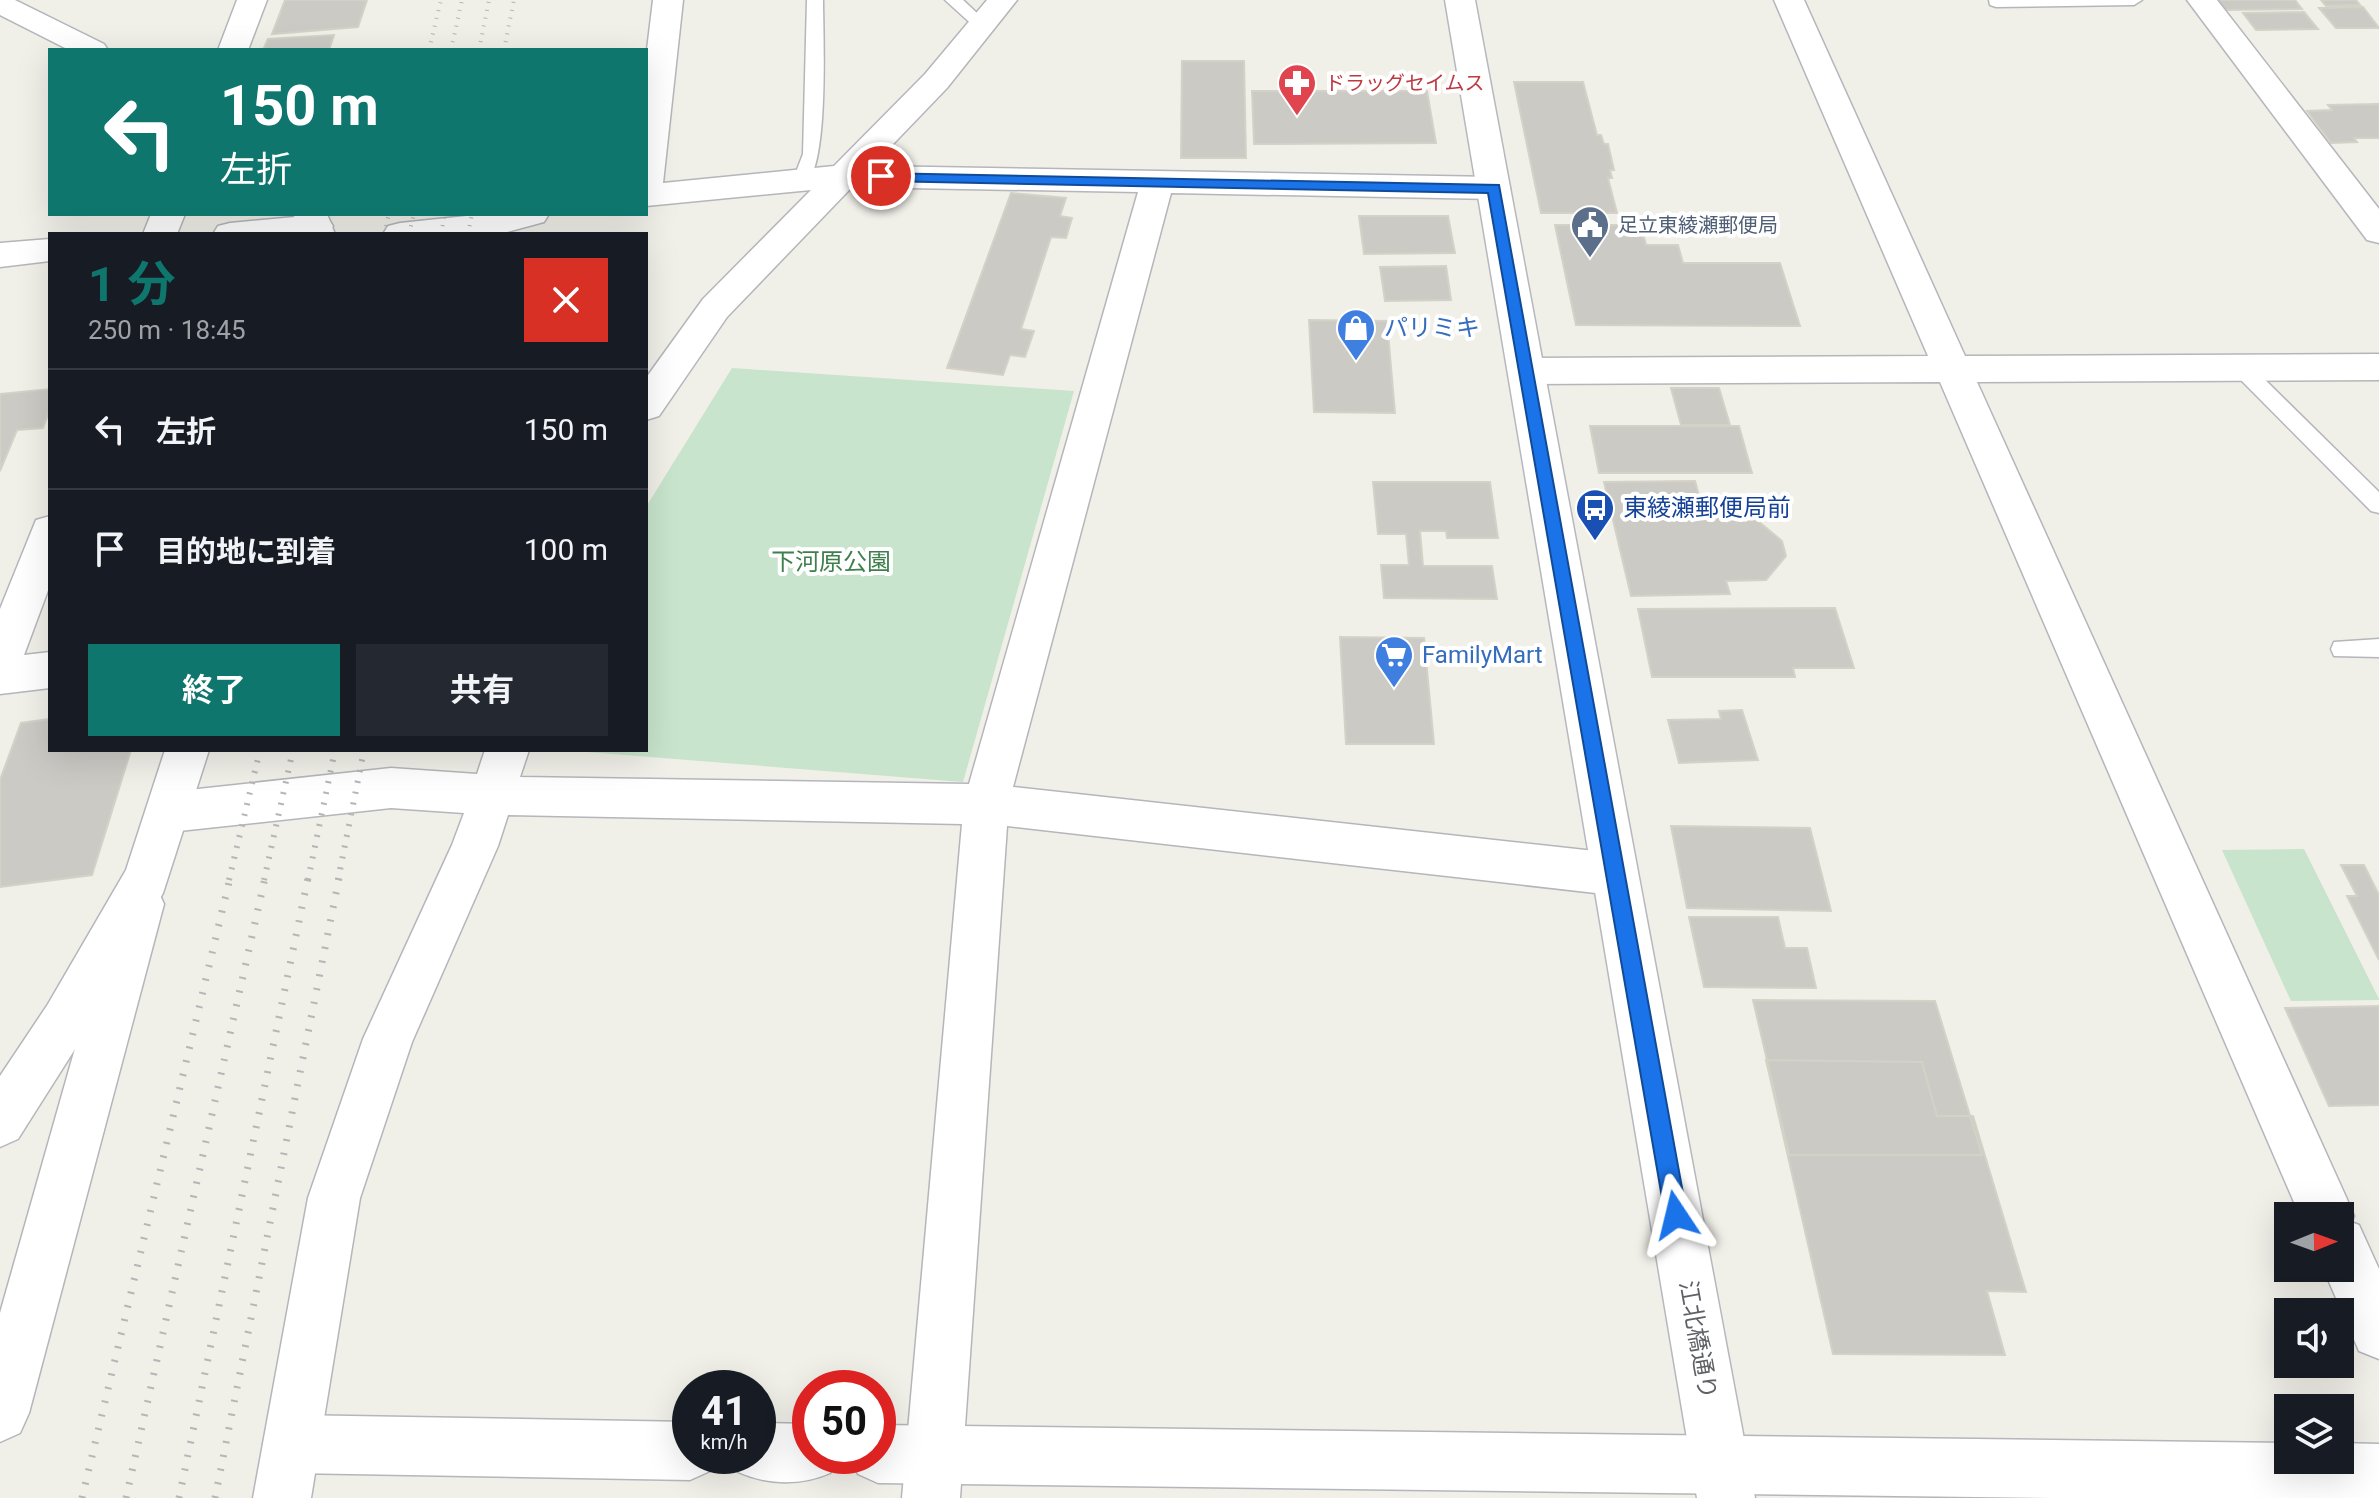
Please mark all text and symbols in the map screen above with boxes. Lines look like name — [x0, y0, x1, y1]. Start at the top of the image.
pharmacy icon: ドラッグセイムス — [1276, 62, 1318, 117]
place label: ドラッグセイムス — [1325, 71, 1485, 95]
text: 150 m — [220, 73, 379, 139]
icon: left — [88, 80, 192, 184]
pin — [847, 142, 915, 210]
text: 左折 — [220, 149, 292, 191]
icon: arrive — [859, 154, 903, 198]
public building icon: 足立東綾瀬郵便局 — [1569, 204, 1611, 259]
place label: 足立東綾瀬郵便局 — [1618, 213, 1778, 237]
text: 1 分 — [88, 256, 175, 313]
button: close — [524, 258, 608, 342]
shop icon: パリミキ — [1335, 307, 1377, 362]
place label: パリミキ — [1384, 314, 1480, 342]
text: 250 m · 18:45 — [88, 315, 246, 345]
icon: left — [88, 407, 132, 451]
text: 150 m — [524, 412, 608, 447]
text: 左折 — [156, 414, 216, 449]
bus stop icon: 東綾瀬郵便局前 — [1574, 487, 1616, 542]
place label: 東綾瀬郵便局前 — [1623, 494, 1791, 522]
icon: arrive — [88, 527, 132, 571]
text: 100 m — [524, 532, 608, 567]
text: 目的地に到着 — [156, 534, 336, 569]
park label: 下河原公園 — [771, 548, 891, 576]
supermarket icon: FamilyMart — [1373, 634, 1415, 689]
place label: FamilyMart — [1422, 641, 1543, 669]
button: 終了 — [88, 644, 340, 736]
button: 共有 — [356, 644, 608, 736]
position arrow — [1634, 1173, 1718, 1257]
north arrow — [2274, 1202, 2354, 1282]
map controls — [2274, 1202, 2354, 1474]
street label: 江北橋通り — [1674, 1278, 1722, 1402]
button: sound — [2274, 1298, 2354, 1378]
speed limit sign: 50 — [792, 1370, 896, 1474]
text: 41 — [701, 1388, 747, 1435]
button: layers — [2274, 1394, 2354, 1474]
text: km/h — [701, 1430, 747, 1454]

